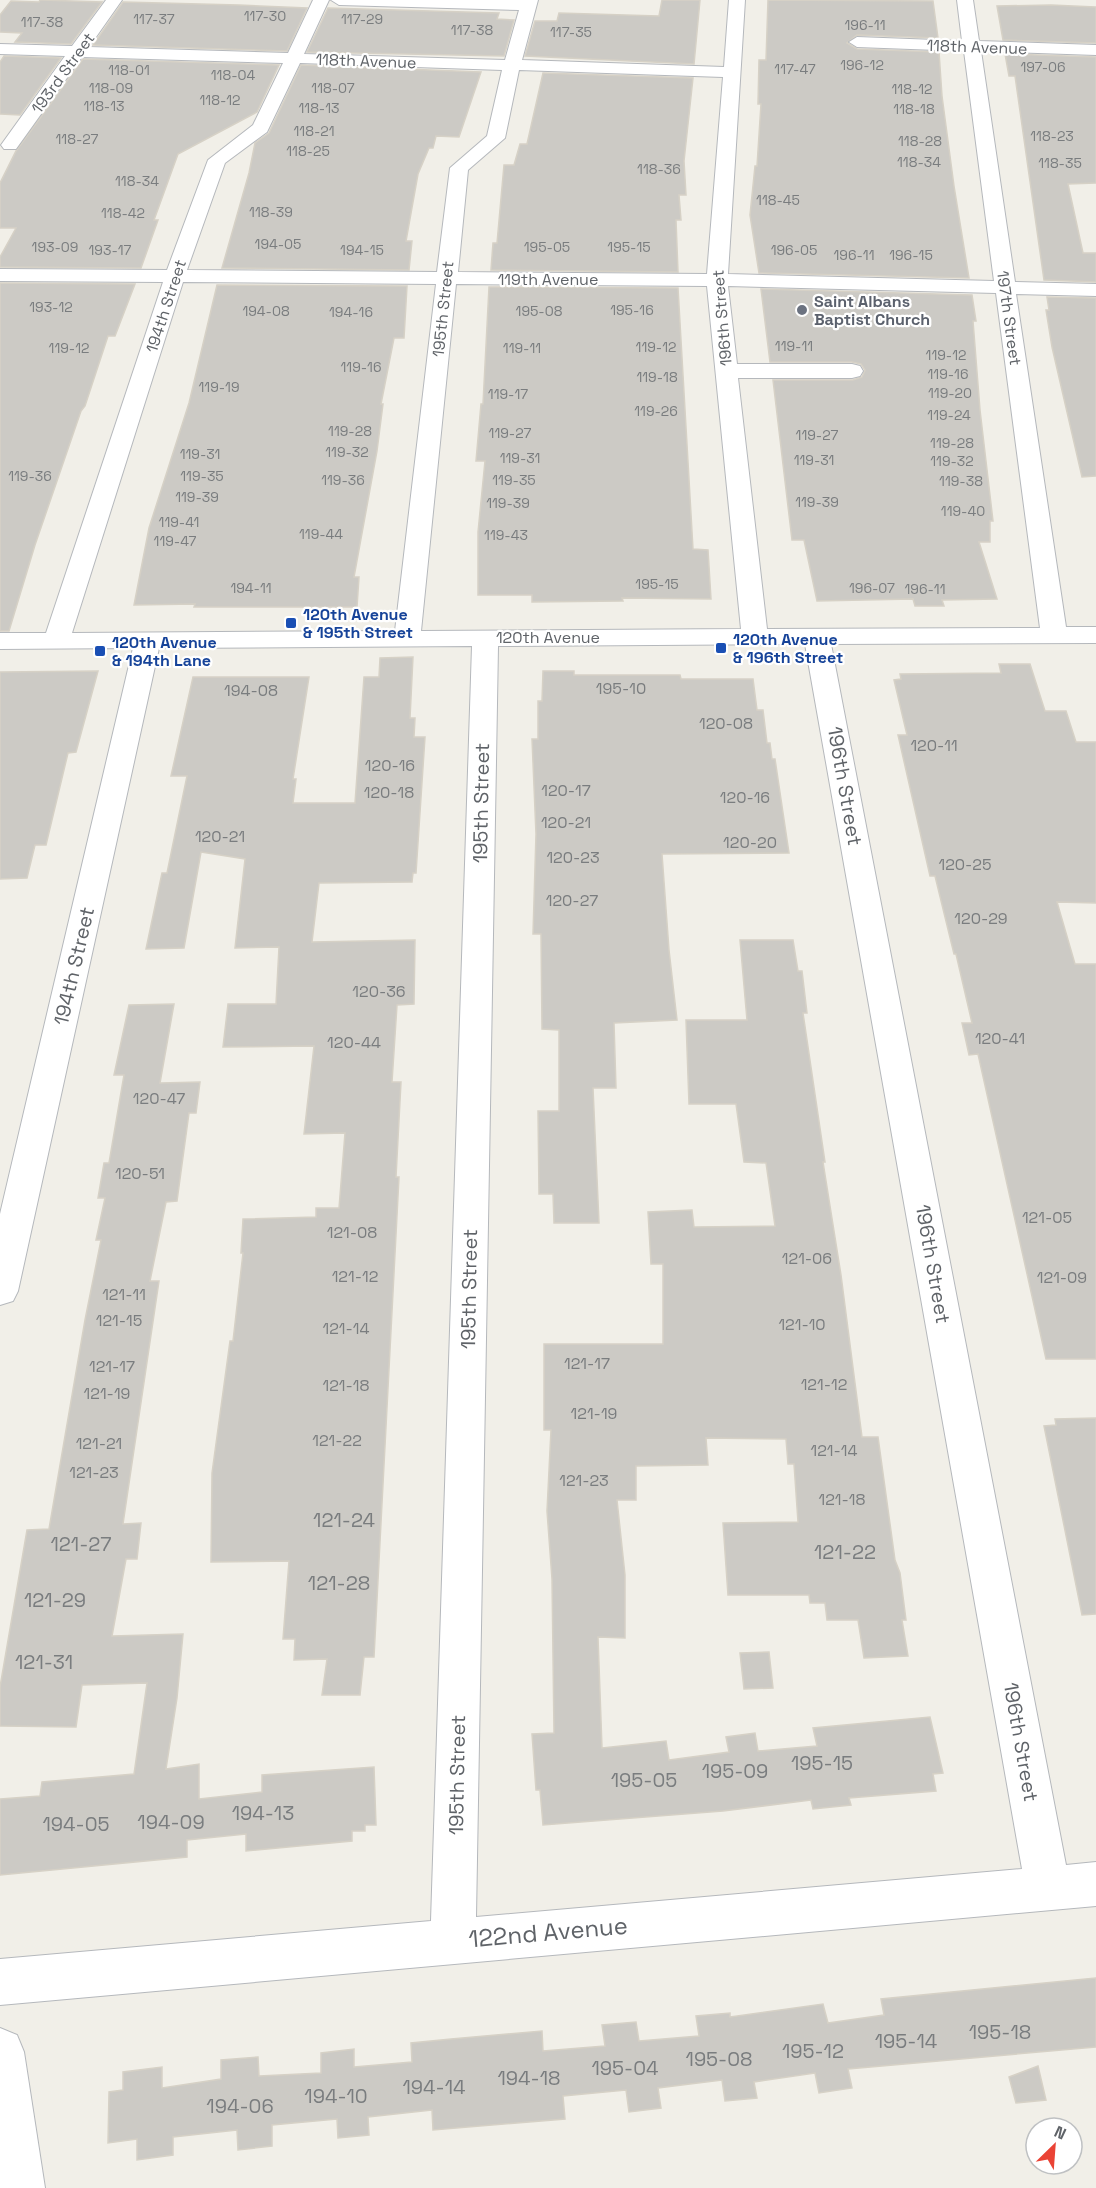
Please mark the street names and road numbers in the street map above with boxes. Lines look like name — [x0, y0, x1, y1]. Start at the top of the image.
street label: 193rd Street — [27, 28, 99, 118]
street label: 118th Avenue — [926, 35, 1028, 59]
street label: 118th Avenue — [315, 49, 417, 73]
street label: 194th Street — [141, 257, 191, 355]
street label: 195th Street — [428, 260, 458, 358]
street label: 119th Avenue — [498, 269, 598, 290]
street label: 196th Street — [707, 269, 737, 367]
street label: 197th Street — [992, 269, 1026, 367]
street label: 120th Avenue — [496, 627, 600, 648]
street label: 196th Street — [822, 724, 868, 848]
street label: 195th Street — [467, 743, 495, 863]
street label: 194th Street — [48, 904, 100, 1028]
street label: 196th Street — [910, 1202, 956, 1326]
street label: 195th Street — [455, 1229, 483, 1349]
street label: 196th Street — [998, 1680, 1044, 1804]
street label: 195th Street — [443, 1715, 471, 1835]
street label: 122nd Avenue — [467, 1910, 629, 1954]

